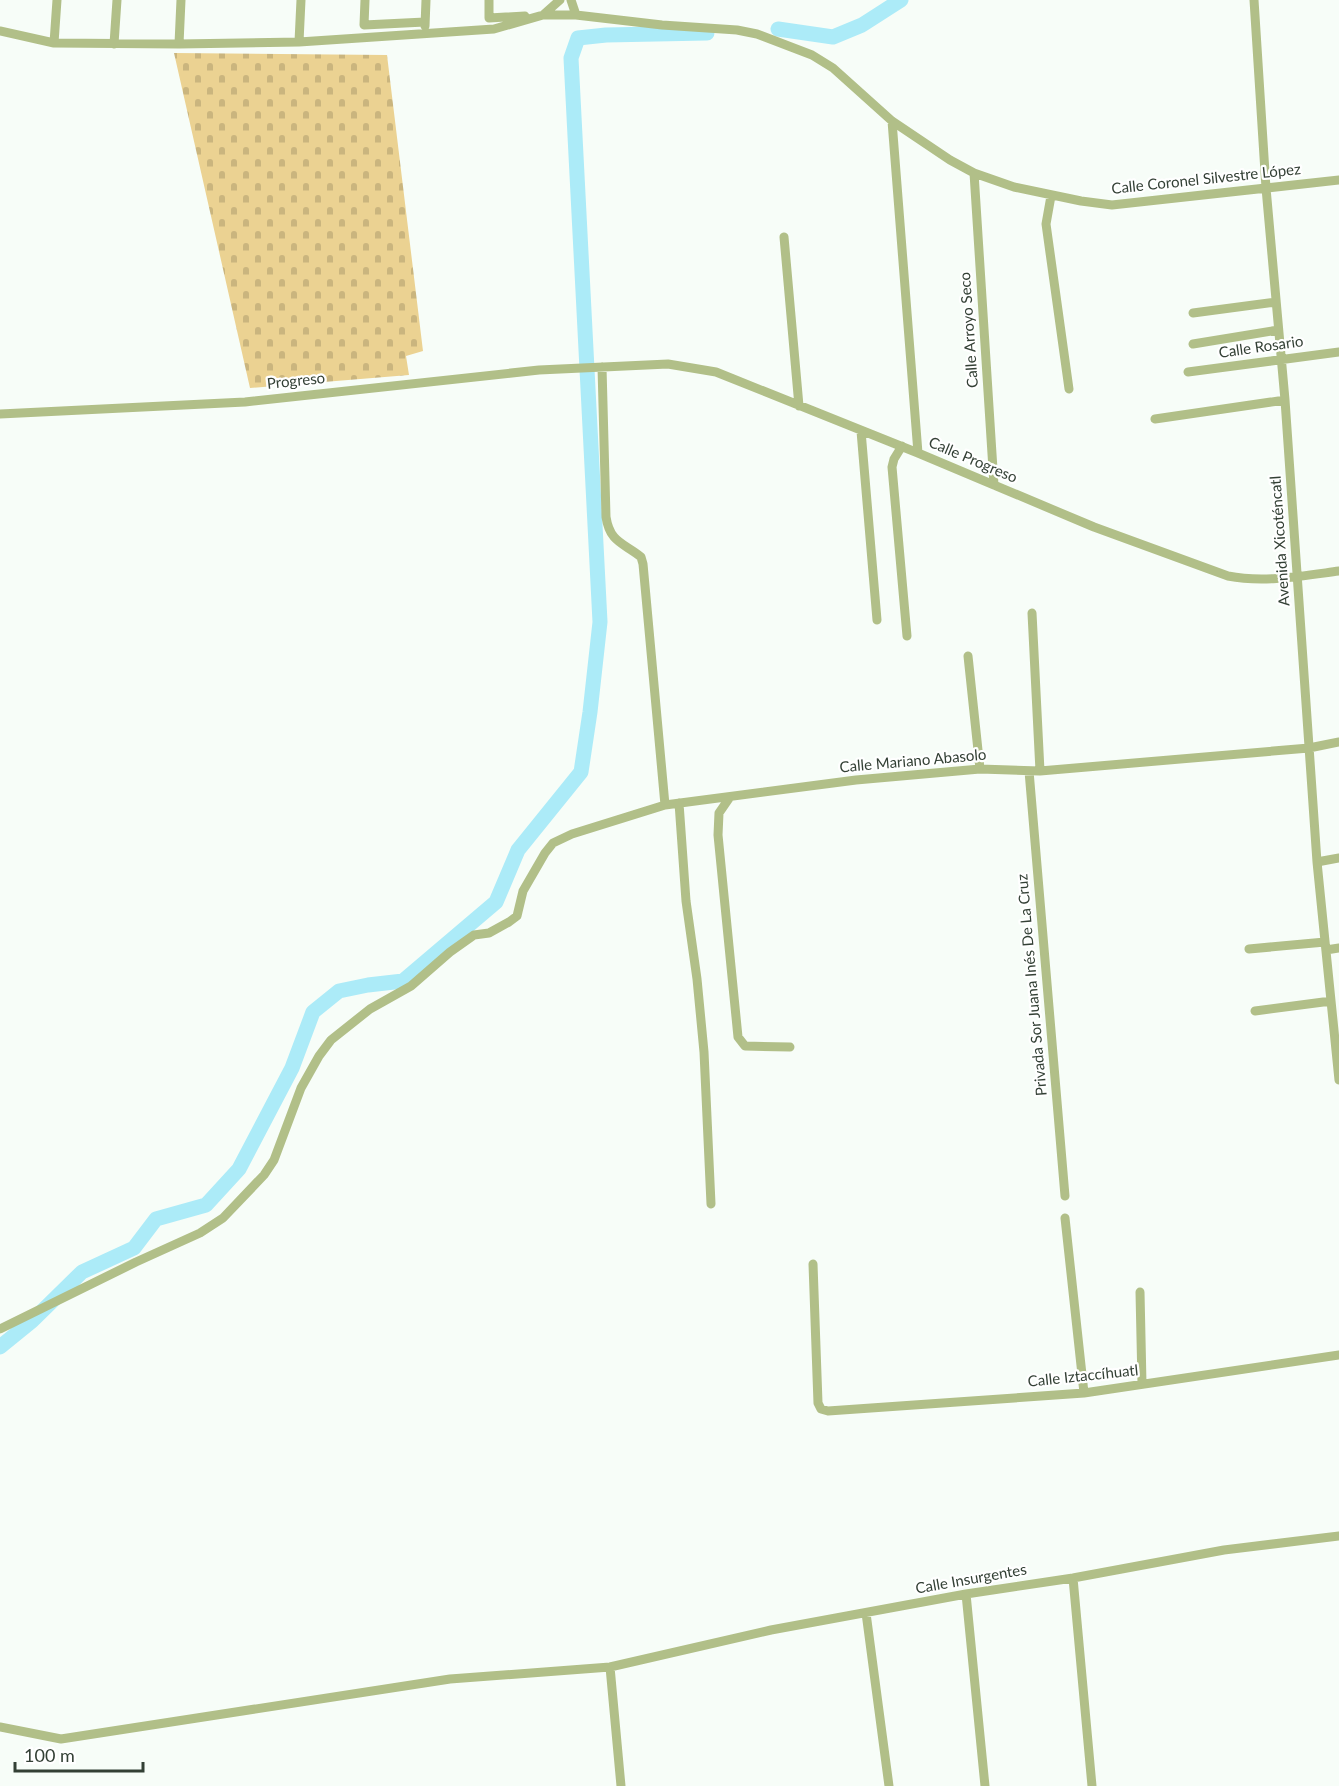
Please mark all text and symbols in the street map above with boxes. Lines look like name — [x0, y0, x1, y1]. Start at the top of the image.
street label: Calle Coronel Silvestre López — [1110, 159, 1302, 197]
street label: Calle Arroyo Seco — [955, 271, 981, 389]
street label: Calle Rosario — [1217, 331, 1304, 361]
street label: Progreso — [266, 368, 326, 392]
street label: Calle Progreso — [926, 432, 1020, 486]
street label: Avenida Xicoténcatl — [1265, 475, 1293, 607]
street label: Calle Mariano Abasolo — [839, 745, 987, 775]
street label: Privada Sor Juana Inés De La Cruz — [1012, 873, 1050, 1097]
street label: Calle Iztaccíhuatl — [1027, 1360, 1139, 1390]
street label: Calle Insurgentes — [914, 1559, 1028, 1597]
scale bar — [15, 1735, 142, 1773]
text: 100 m — [24, 1744, 75, 1766]

